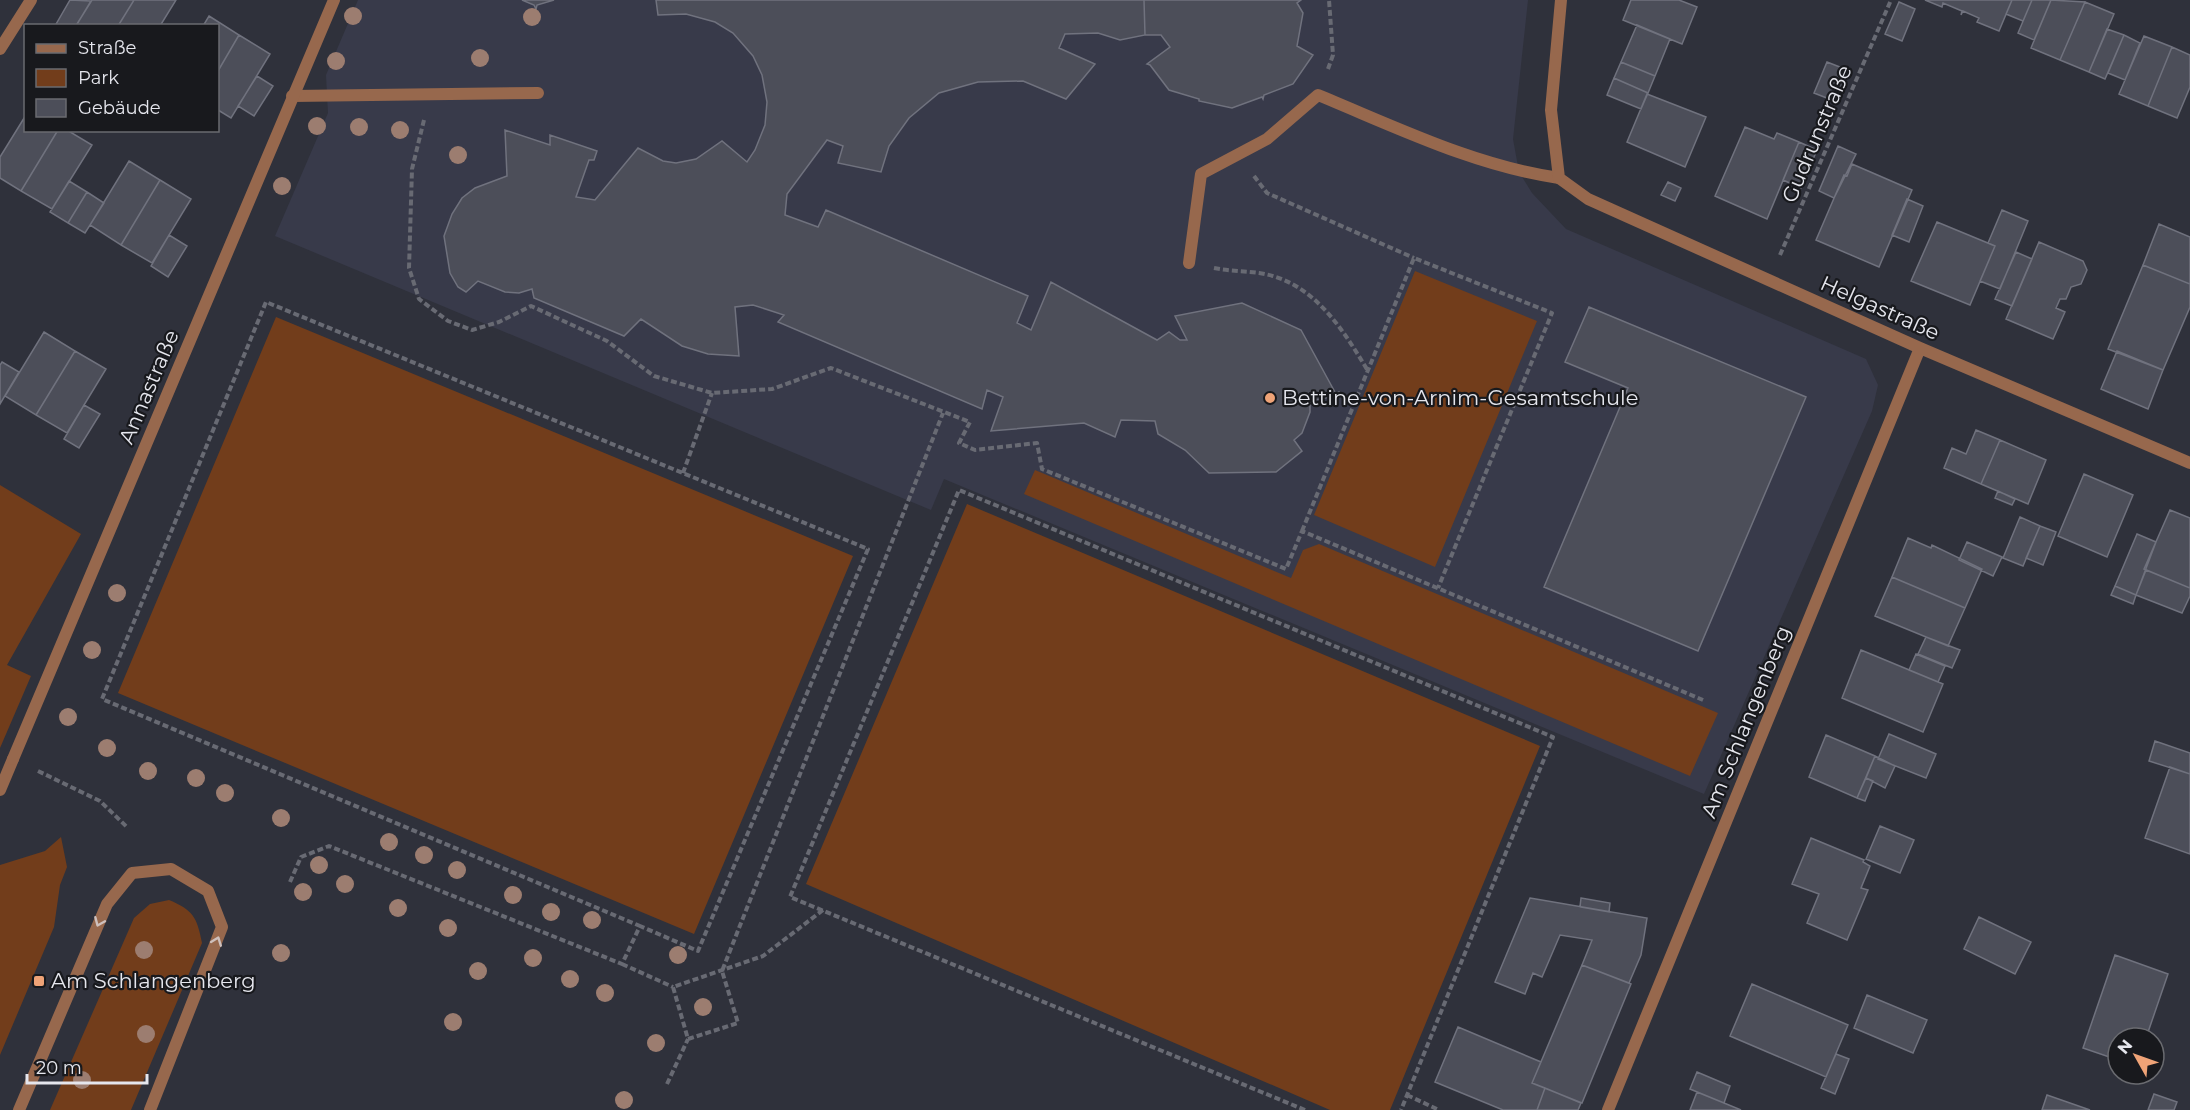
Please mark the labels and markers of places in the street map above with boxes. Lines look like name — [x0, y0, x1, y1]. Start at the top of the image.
place label: Bettine-von-Arnim-Gesamtschule — [1282, 385, 1638, 410]
marker: Bettine-von-Arnim-Gesamtschule — [1263, 391, 1277, 405]
place label: Am Schlangenberg — [51, 968, 256, 993]
marker: Am Schlangenberg — [32, 974, 46, 988]

